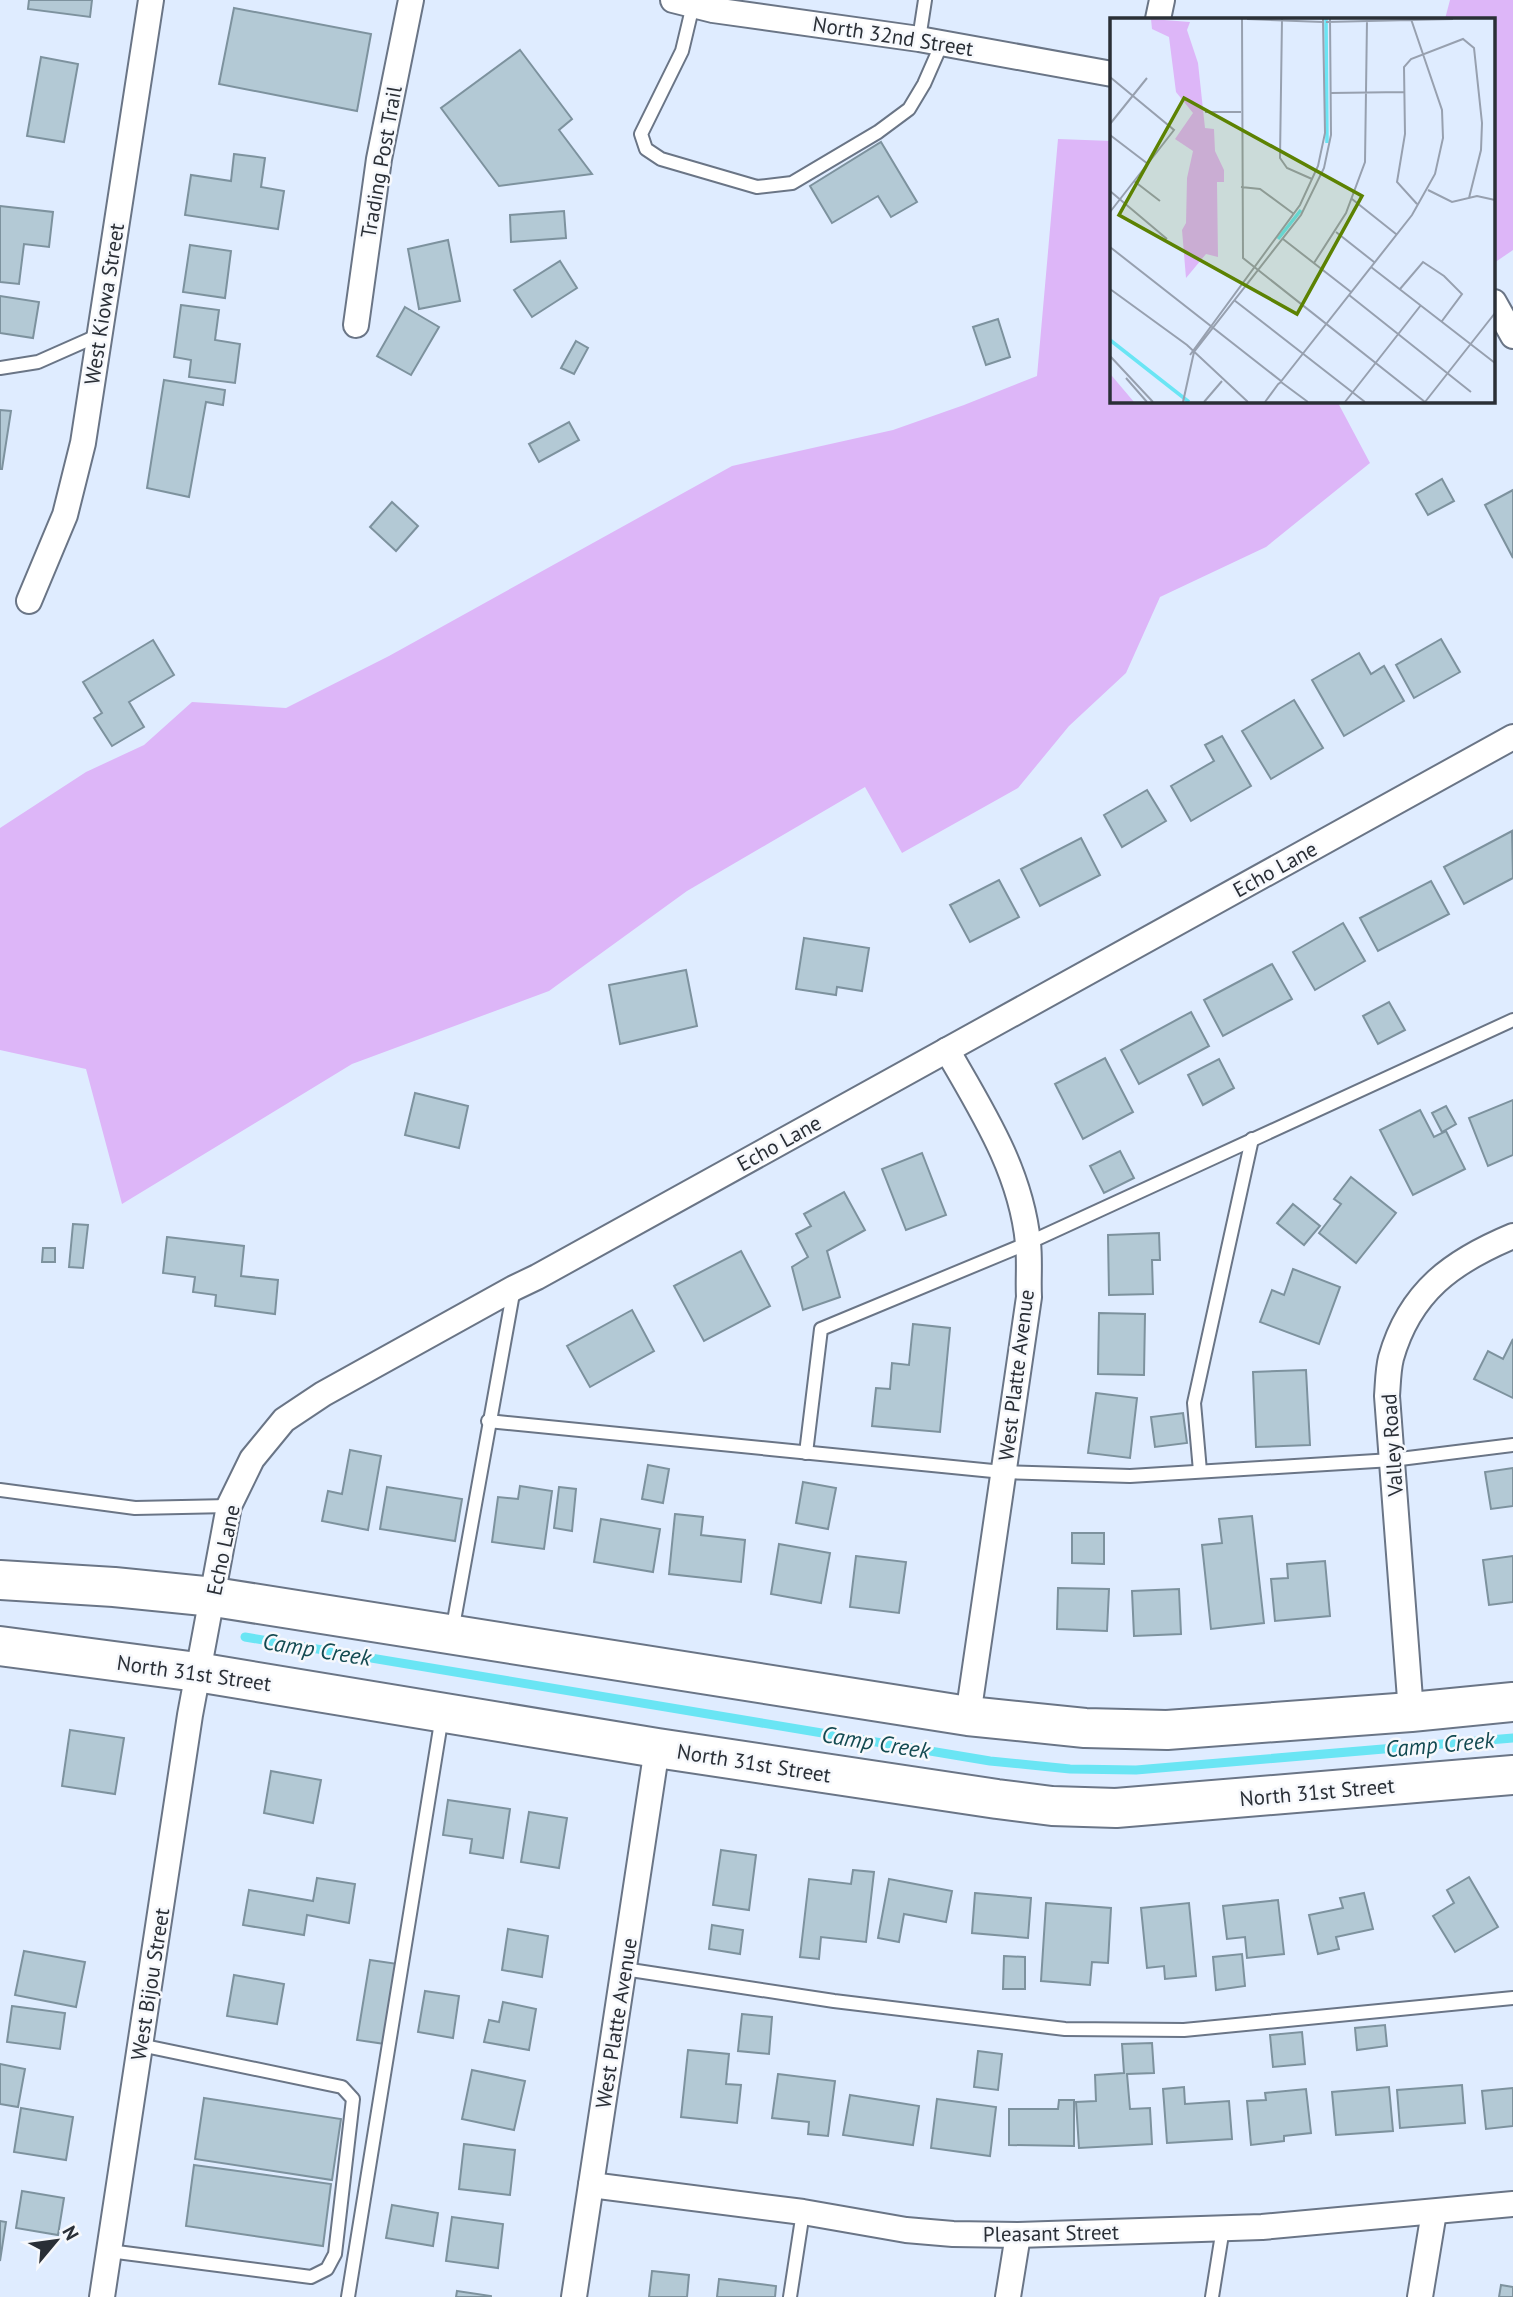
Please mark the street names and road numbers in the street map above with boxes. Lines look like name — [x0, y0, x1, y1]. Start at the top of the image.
street label: North 32nd Street — [811, 10, 975, 62]
street label: Trading Post Trail — [354, 84, 408, 240]
street label: West Kiowa Street — [78, 221, 130, 387]
street label: Echo Lane — [1228, 835, 1322, 903]
street label: Echo Lane — [732, 1109, 826, 1177]
street label: West Platte Avenue — [992, 1288, 1040, 1462]
street label: Valley Road — [1375, 1393, 1409, 1498]
street label: Echo Lane — [200, 1502, 246, 1598]
street label: North 31st Street — [115, 1649, 273, 1697]
street label: North 31st Street — [675, 1738, 833, 1788]
street label: North 31st Street — [1238, 1772, 1396, 1812]
street label: West Bijou Street — [125, 1906, 175, 2062]
street label: West Platte Avenue — [589, 1936, 643, 2110]
street label: Pleasant Street — [983, 2218, 1119, 2248]

